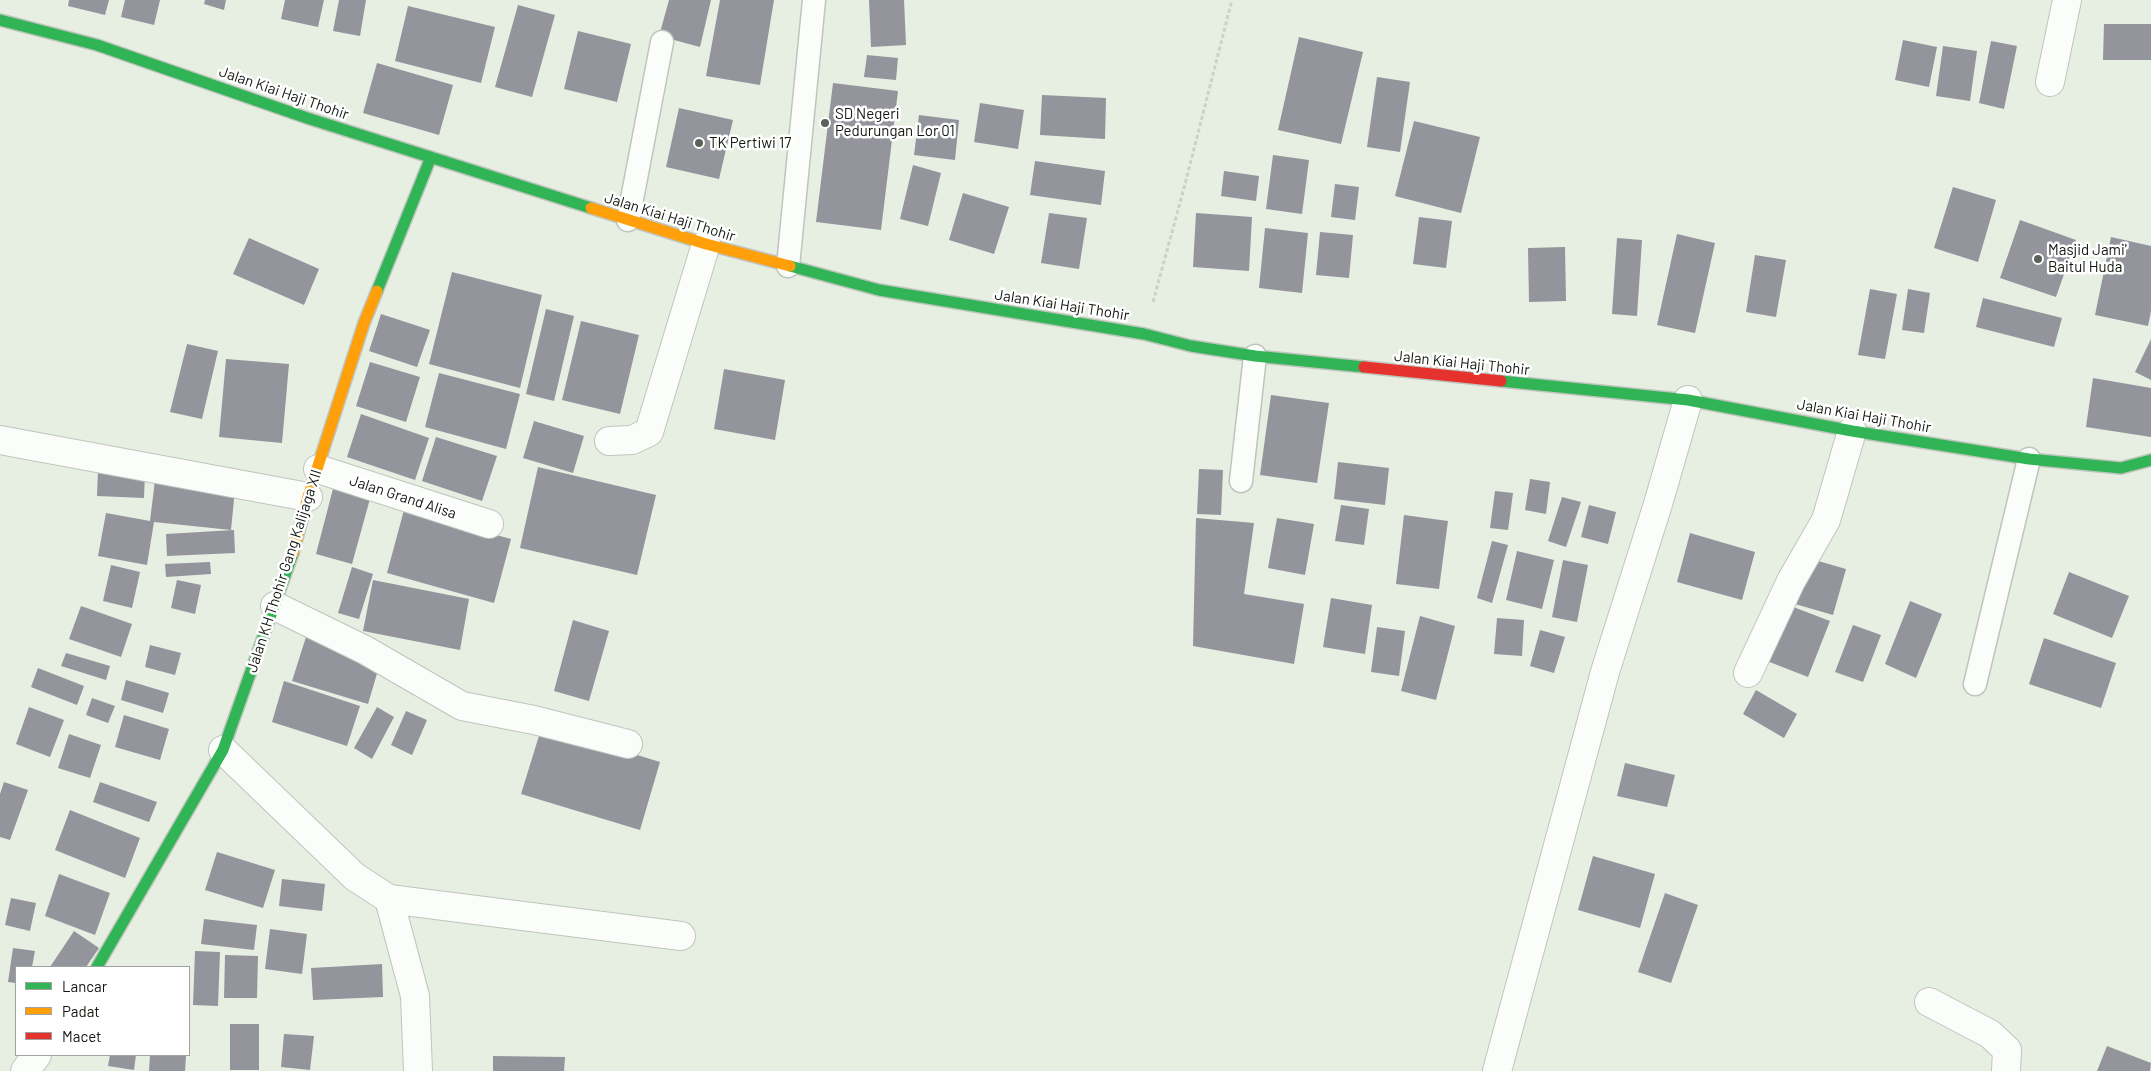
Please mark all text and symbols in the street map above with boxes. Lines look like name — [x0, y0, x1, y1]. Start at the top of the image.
street label: Jalan Kiai Haji Thohir — [217, 62, 351, 124]
place label: SD Negeri Pedurungan Lor 01 — [835, 105, 955, 140]
marker: SD Negeri Pedurungan Lor 01 — [819, 117, 831, 129]
place label: TK Pertiwi 17 — [709, 134, 791, 152]
marker: TK Pertiwi 17 — [693, 137, 705, 149]
street label: Jalan Kiai Haji Thohir — [602, 189, 738, 245]
place label: Masjid Jami' Baitul Huda — [2048, 241, 2127, 276]
marker: Masjid Jami' Baitul Huda — [2032, 253, 2044, 265]
street label: Jalan Kiai Haji Thohir — [993, 285, 1131, 325]
street label: Jalan Kiai Haji Thohir — [1393, 347, 1531, 379]
street label: Jalan Kiai Haji Thohir — [1795, 395, 1933, 437]
street label: Jalan KH Thohir Gang Kalijaga XII — [243, 467, 325, 675]
street label: Jalan Grand Alisa — [347, 471, 459, 523]
legend — [15, 966, 190, 1056]
text: Lancar — [62, 977, 107, 995]
text: Padat — [62, 1002, 100, 1020]
text: Macet — [62, 1027, 102, 1045]

